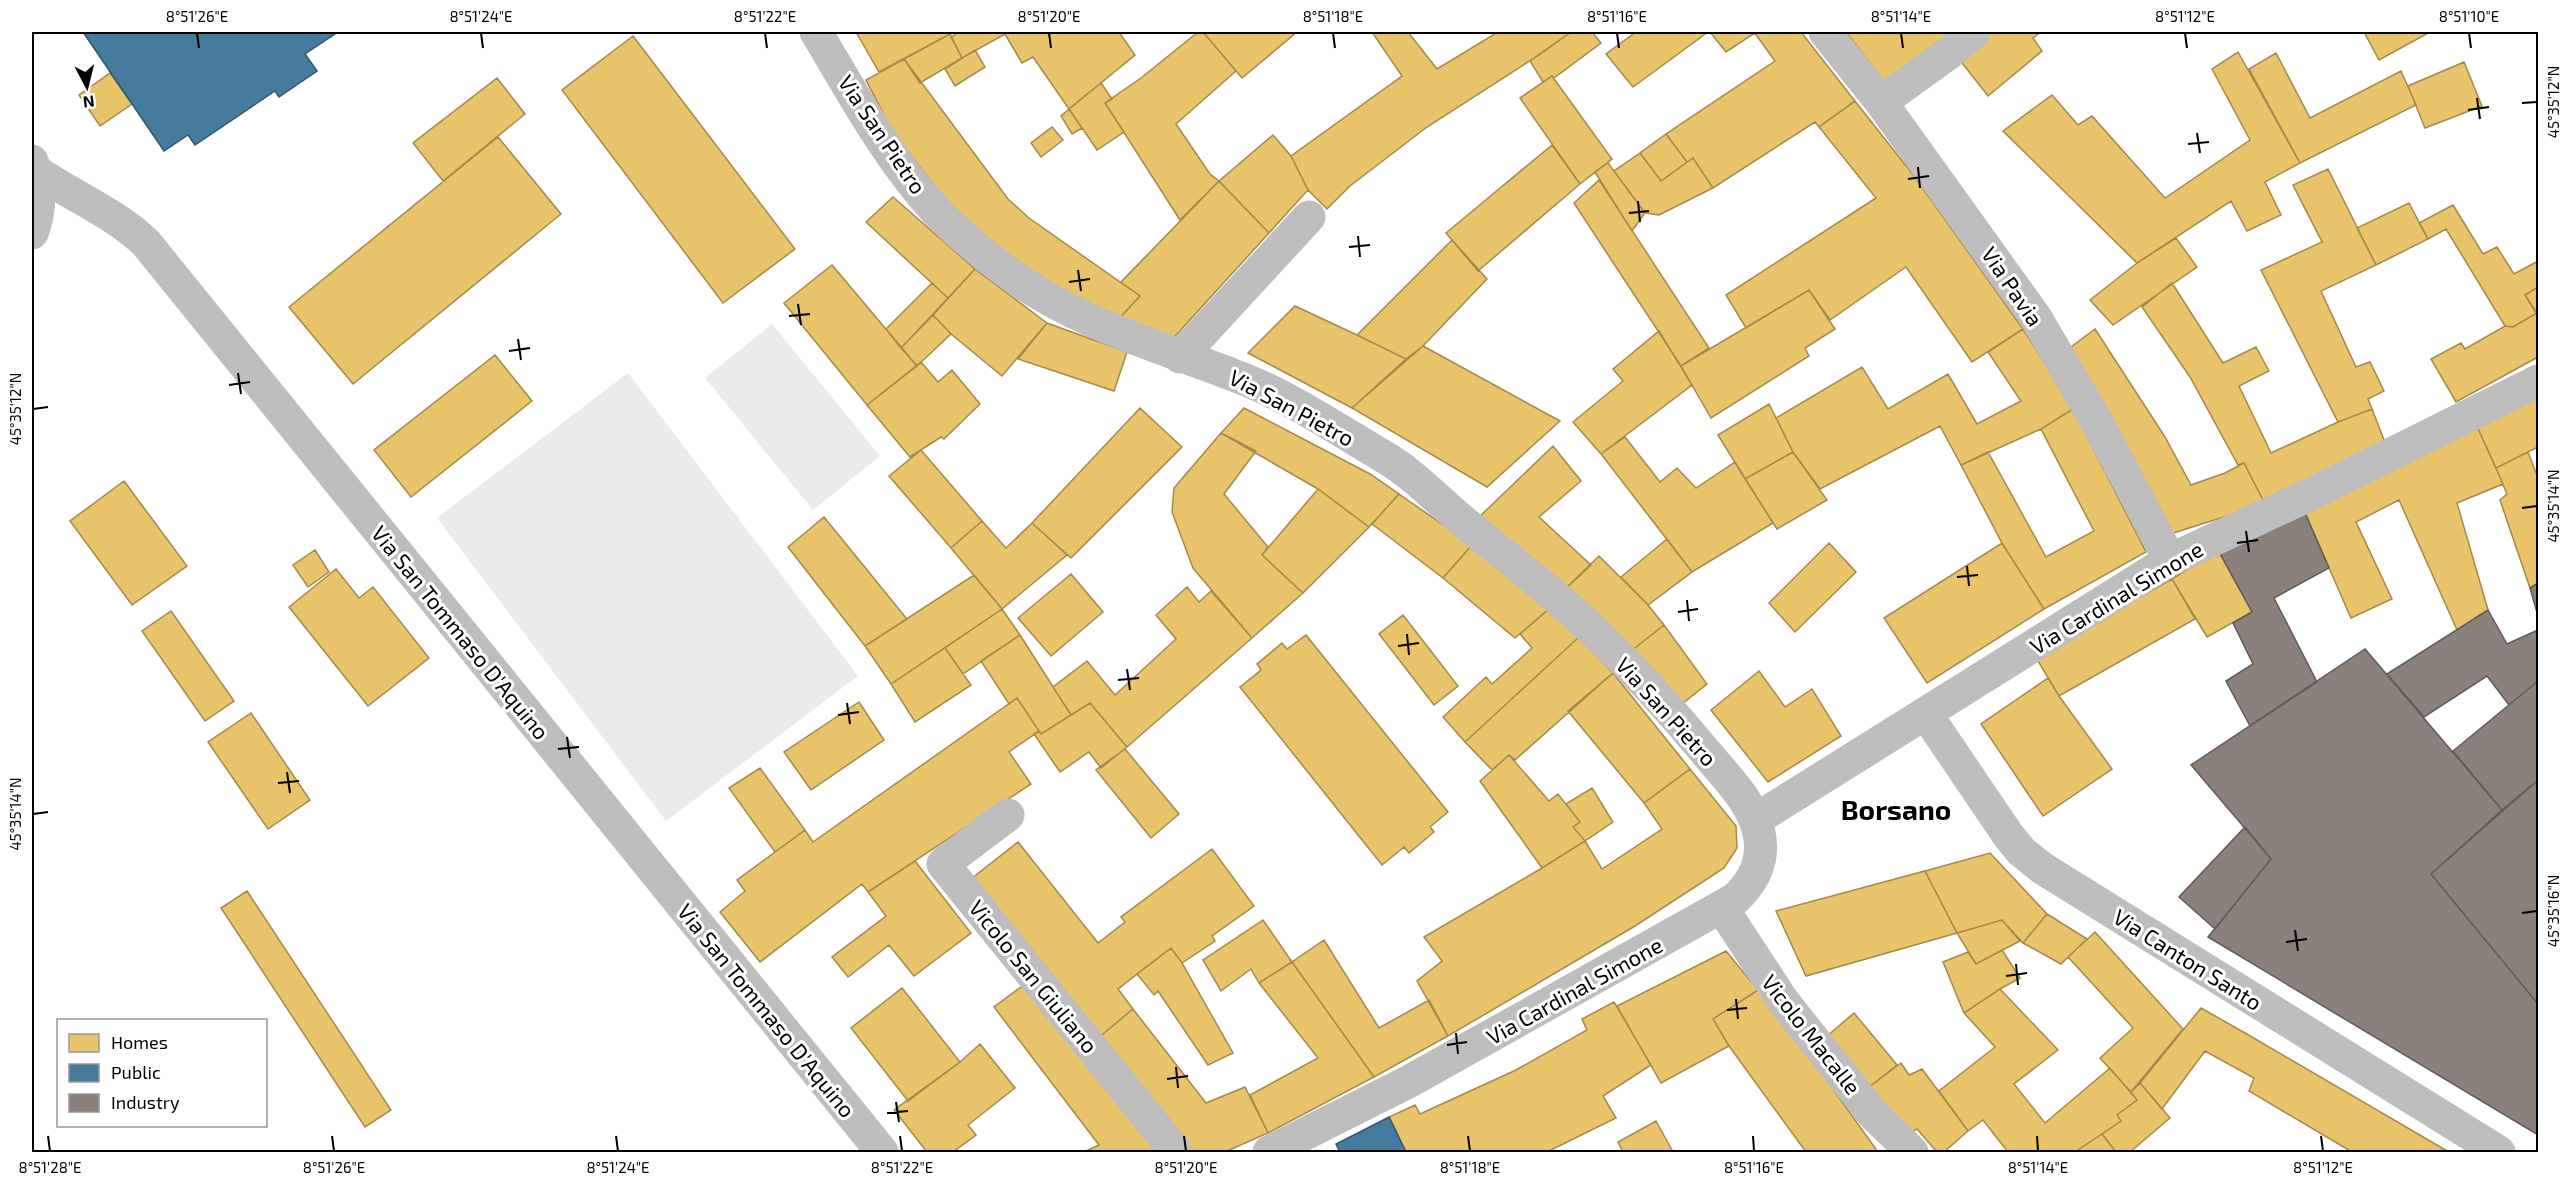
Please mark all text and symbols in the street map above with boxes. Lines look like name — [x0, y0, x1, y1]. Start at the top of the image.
text: 8°51'26"E — [166, 7, 228, 25]
text: 8°51'24"E — [450, 7, 513, 25]
text: 8°51'22"E — [734, 7, 796, 25]
text: 8°51'20"E — [1018, 7, 1080, 25]
text: 8°51'18"E — [1303, 7, 1363, 25]
text: 8°51'16"E — [1587, 7, 1647, 25]
text: 8°51'14"E — [1871, 7, 1931, 25]
text: 8°51'12"E — [2155, 7, 2215, 25]
text: 8°51'10"E — [2439, 7, 2499, 25]
north arrow — [57, 57, 117, 117]
text: 45°35'12"N — [2544, 66, 2562, 138]
street label: Via San Pietro — [834, 70, 932, 198]
text: N — [82, 92, 96, 113]
street label: Via Pavia — [1977, 241, 2049, 331]
street label: Via San Pietro — [1225, 363, 1359, 451]
text: 45°35'12"N — [6, 373, 24, 445]
text: 45°35'14"N — [2544, 469, 2562, 543]
street label: Via San Tommaso D'Aquino — [367, 520, 555, 744]
street label: Via Cardinal Simone — [2025, 535, 2207, 659]
street label: Via San Pietro — [1611, 651, 1723, 771]
text: 45°35'14"N — [6, 777, 24, 851]
district label: Borsano — [1841, 792, 1951, 826]
text: 45°35'16"N — [2544, 875, 2562, 947]
street label: Vicolo San Giuliano — [964, 894, 1104, 1058]
street label: Via San Tommaso D'Aquino — [673, 898, 861, 1122]
street label: Via Canton Santo — [2109, 903, 2267, 1015]
street label: Via Cardinal Simone — [1482, 931, 1666, 1049]
street label: Vicolo Macalle — [1757, 969, 1867, 1099]
legend — [57, 1019, 267, 1127]
text: Homes — [111, 1031, 168, 1053]
text: Public — [111, 1061, 161, 1083]
text: Industry — [111, 1091, 180, 1113]
text: 8°51'28"E — [19, 1158, 81, 1176]
text: 8°51'26"E — [303, 1158, 365, 1176]
text: 8°51'24"E — [587, 1158, 650, 1176]
text: 8°51'22"E — [871, 1158, 933, 1176]
text: 8°51'20"E — [1155, 1158, 1217, 1176]
text: 8°51'18"E — [1440, 1158, 1500, 1176]
text: 8°51'16"E — [1724, 1158, 1784, 1176]
text: 8°51'14"E — [2008, 1158, 2068, 1176]
text: 8°51'12"E — [2293, 1158, 2353, 1176]

